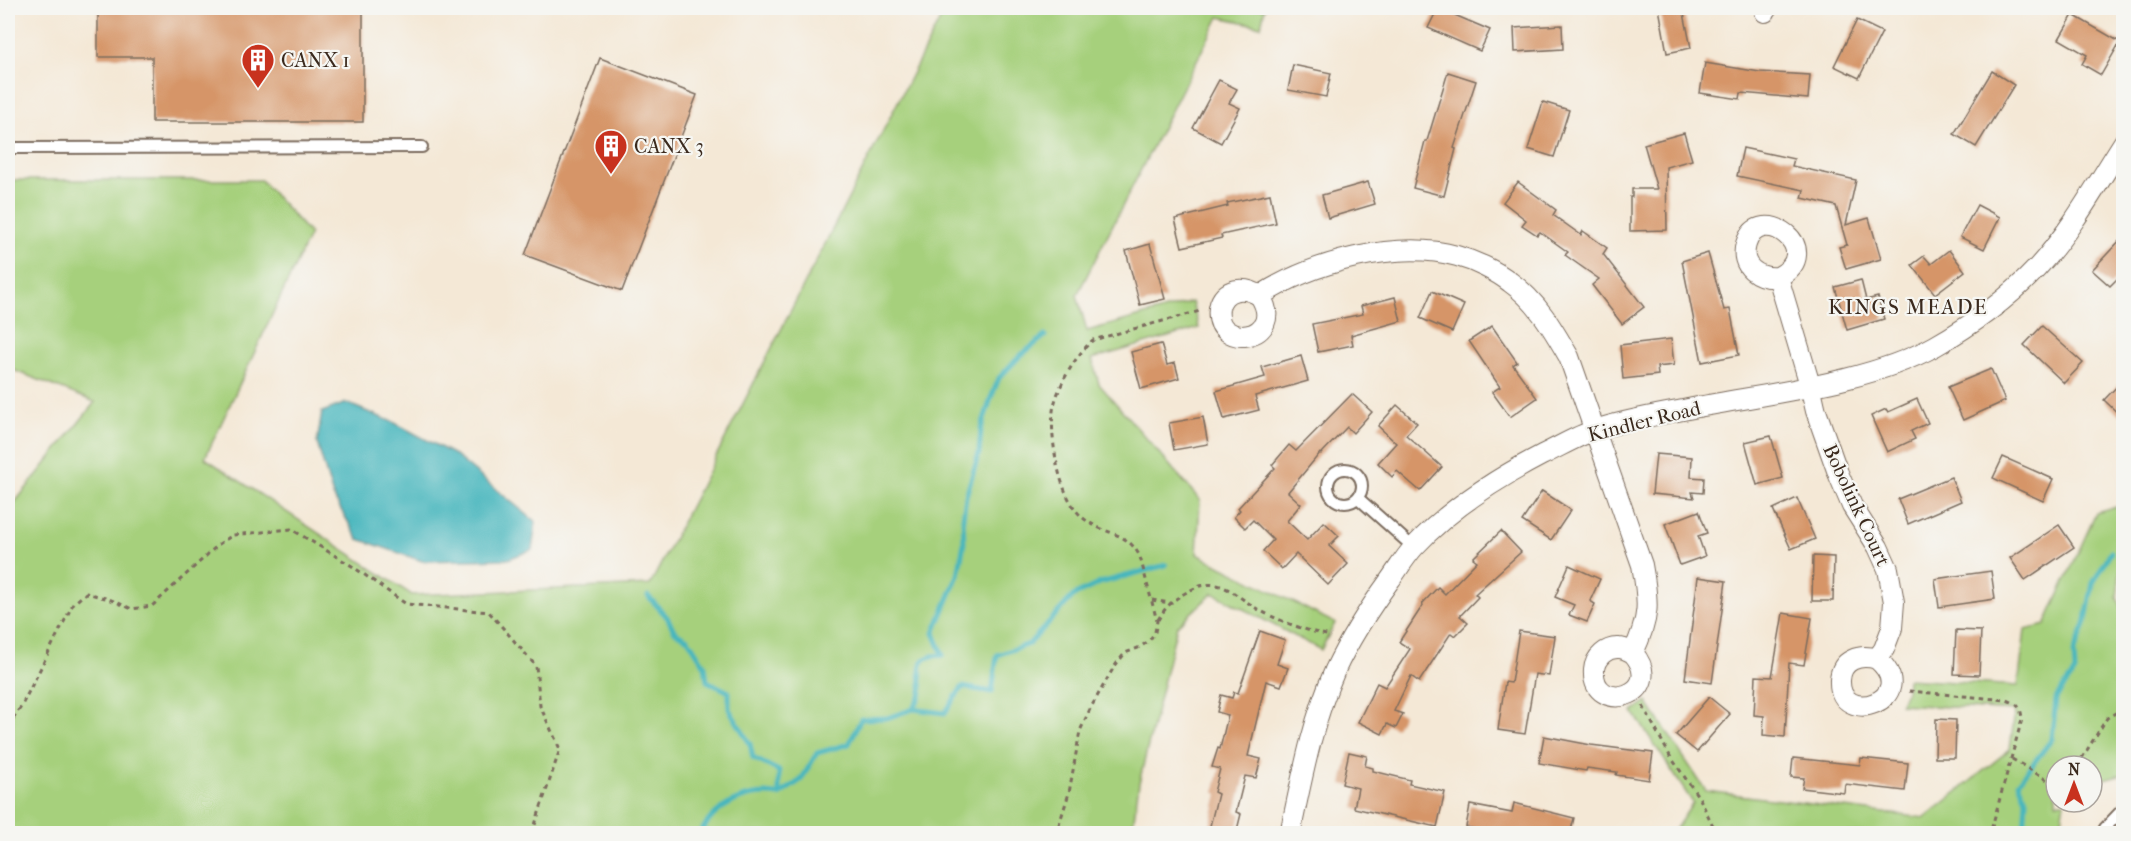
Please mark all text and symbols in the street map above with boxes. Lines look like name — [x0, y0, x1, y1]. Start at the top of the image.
building icon: CANX 1 — [240, 42, 276, 89]
place label: CANX 1 — [281, 49, 350, 72]
building icon: CANX 3 — [593, 128, 629, 175]
place label: CANX 3 — [634, 135, 704, 158]
district label: KINGS MEADE — [1828, 295, 1988, 319]
street label: Kindler Road — [1585, 396, 1704, 447]
street label: Bobolink Court — [1818, 441, 1895, 570]
north arrow — [2044, 754, 2104, 814]
text: N — [2068, 760, 2081, 779]

